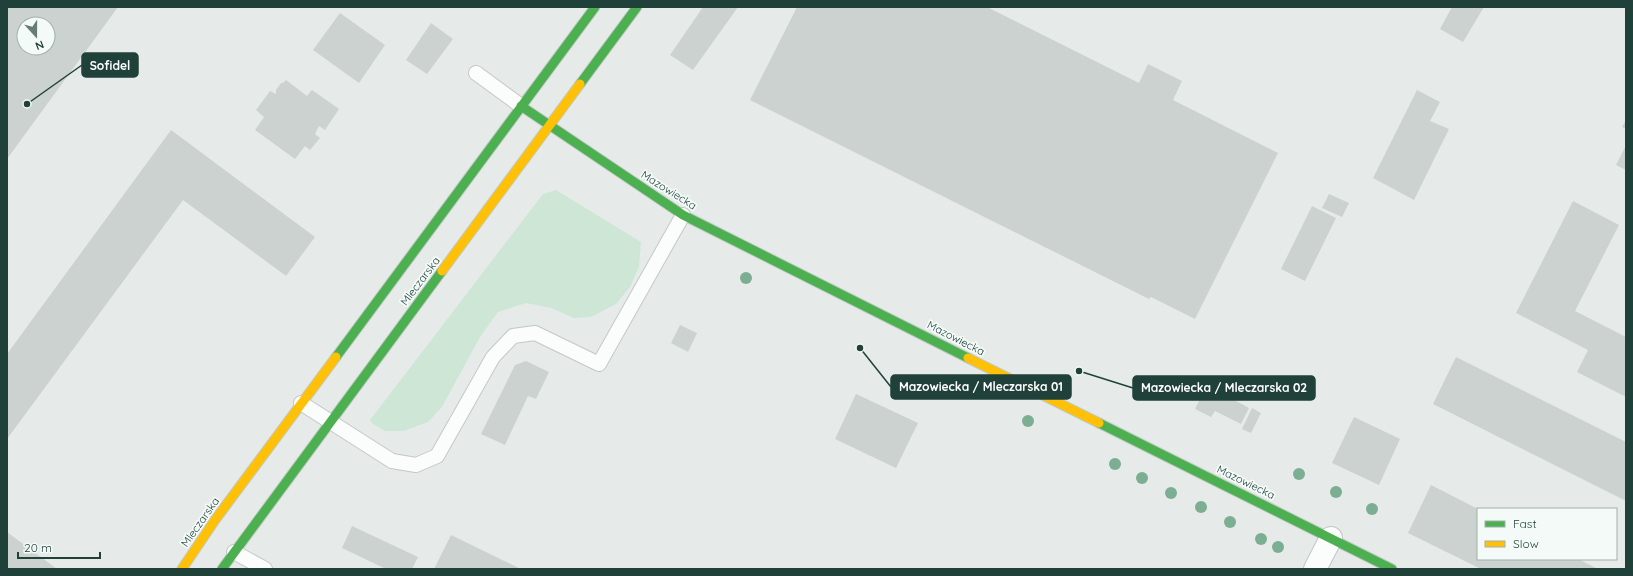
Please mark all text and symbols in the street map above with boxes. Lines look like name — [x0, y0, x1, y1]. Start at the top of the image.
north arrow — [16, 16, 56, 56]
text: N — [33, 37, 46, 53]
callout: Sofidel — [82, 53, 138, 77]
text: Sofidel — [90, 58, 130, 73]
street label: Mazowiecka — [639, 167, 699, 213]
street label: Mleczarska — [397, 254, 443, 308]
street label: Mazowiecka — [925, 318, 987, 358]
callout: Mazowiecka / Mleczarska 01 — [891, 375, 1071, 399]
callout: Mazowiecka / Mleczarska 02 — [1133, 376, 1315, 400]
text: Mazowiecka / Mleczarska 01 — [899, 379, 1063, 394]
text: Mazowiecka / Mleczarska 02 — [1141, 380, 1307, 395]
street label: Mazowiecka — [1215, 462, 1277, 502]
street label: Mleczarska — [178, 495, 222, 549]
legend — [1477, 508, 1617, 560]
text: Fast — [1513, 516, 1537, 531]
scale bar — [18, 534, 100, 560]
text: Slow — [1513, 536, 1539, 551]
text: 20 m — [24, 540, 52, 555]

